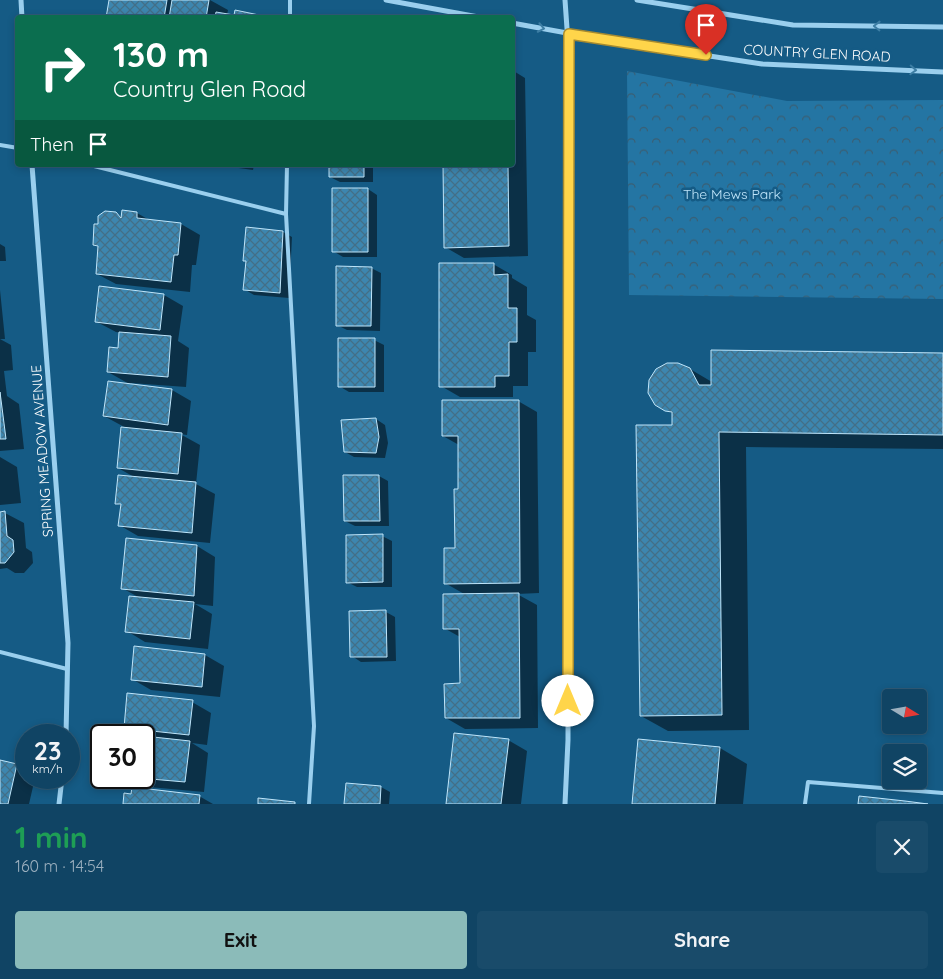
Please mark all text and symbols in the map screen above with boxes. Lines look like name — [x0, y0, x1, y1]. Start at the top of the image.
pin — [685, 4, 727, 55]
icon: arrive — [692, 11, 720, 39]
one-way arrow — [873, 21, 880, 31]
one-way arrow — [536, 23, 545, 33]
text: 130 m — [113, 32, 209, 76]
icon: right — [30, 35, 95, 100]
street label: COUNTRY GLEN ROAD — [743, 40, 891, 66]
one-way arrow — [909, 65, 917, 76]
text: Country Glen Road — [113, 75, 306, 103]
icon: arrive — [84, 130, 112, 158]
text: Then — [30, 132, 74, 156]
park label: The Mews Park — [683, 185, 781, 203]
street label: SPRING MEADOW AVENUE — [27, 364, 57, 538]
position arrow — [541, 674, 593, 726]
north arrow — [882, 689, 928, 734]
map controls — [882, 689, 927, 789]
speed limit sign: 30 — [90, 724, 155, 789]
text: 23 — [34, 735, 61, 766]
button: layers — [882, 744, 927, 789]
text: km/h — [32, 761, 63, 776]
text: 1 min — [15, 818, 88, 856]
button: close — [876, 821, 928, 873]
text: 160 m · 14:54 — [15, 856, 104, 876]
button: Exit — [15, 911, 467, 969]
button: Share — [477, 911, 928, 969]

